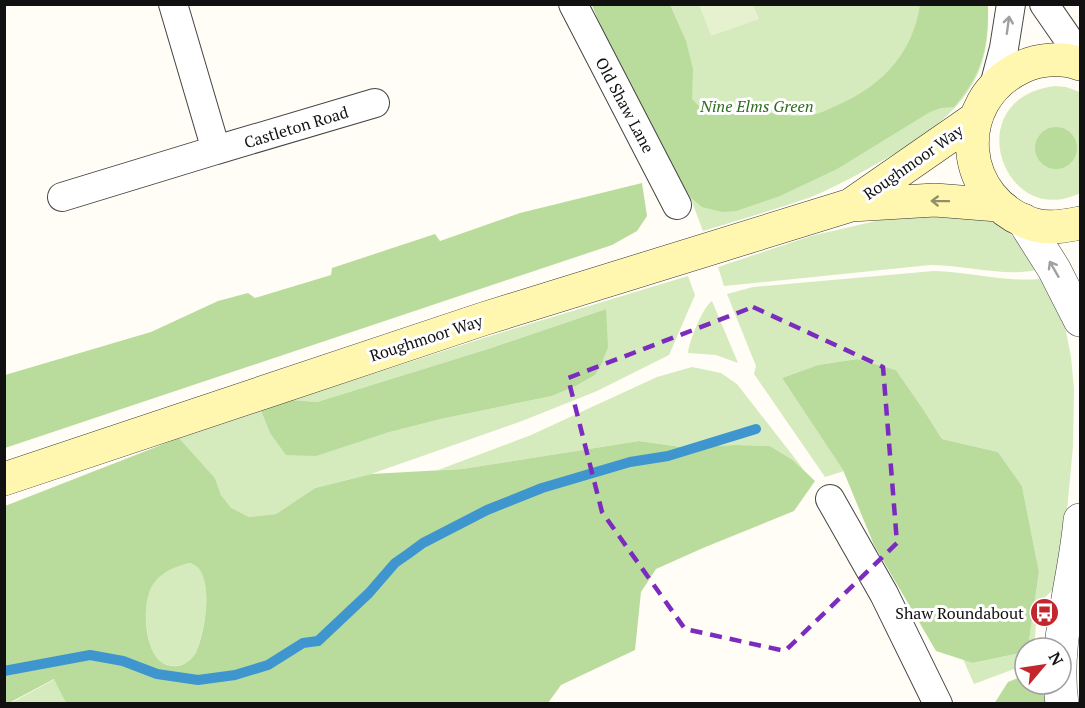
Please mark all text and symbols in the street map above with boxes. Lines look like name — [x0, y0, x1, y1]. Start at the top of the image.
one-way arrow — [1002, 16, 1013, 35]
street label: Old Shaw Lane — [591, 53, 659, 157]
park label: Nine Elms Green — [699, 95, 814, 117]
street label: Castleton Road — [241, 101, 351, 153]
street label: Roughmoor Way — [859, 119, 968, 205]
one-way arrow — [931, 195, 951, 206]
one-way arrow — [1047, 261, 1059, 278]
street label: Roughmoor Way — [367, 309, 486, 367]
bus stop icon: Shaw Roundabout — [1029, 597, 1061, 629]
place label: Shaw Roundabout — [895, 602, 1024, 624]
north arrow — [1013, 636, 1073, 696]
text: N — [1044, 648, 1069, 669]

